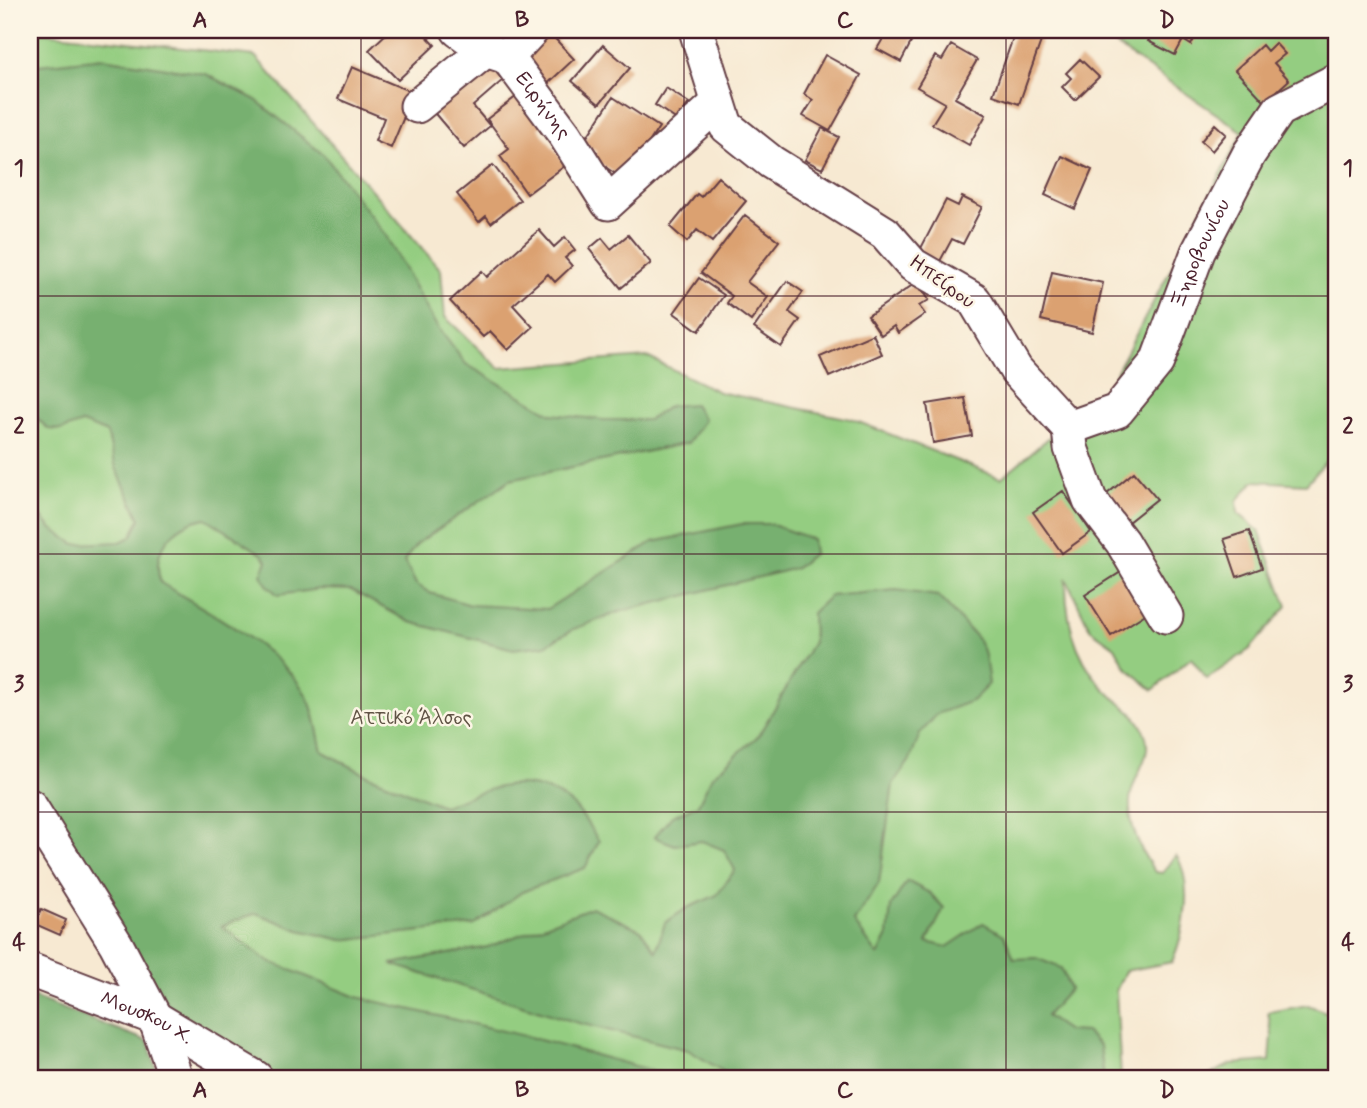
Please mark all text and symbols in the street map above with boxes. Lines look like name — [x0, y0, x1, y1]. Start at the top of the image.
text: A — [192, 6, 208, 36]
text: B — [515, 6, 530, 36]
text: C — [837, 6, 854, 36]
text: D — [1159, 6, 1175, 36]
street label: Ειρήνης — [509, 66, 578, 145]
text: 1 — [14, 154, 24, 184]
text: 1 — [1343, 154, 1353, 184]
street label: Ξηροβουνίου — [1164, 194, 1237, 312]
street label: Ηπείρου — [903, 249, 981, 315]
text: 2 — [13, 412, 25, 442]
text: 2 — [1342, 412, 1354, 442]
text: 3 — [14, 670, 25, 700]
text: 3 — [1343, 670, 1354, 700]
park label: Αττικό Άλσος — [350, 704, 472, 732]
text: 4 — [12, 928, 26, 958]
text: 4 — [1341, 928, 1355, 958]
street label: Μουσκου Χ. — [96, 984, 198, 1051]
text: A — [192, 1076, 208, 1106]
text: B — [515, 1076, 530, 1106]
text: C — [837, 1076, 854, 1106]
text: D — [1159, 1076, 1175, 1106]

